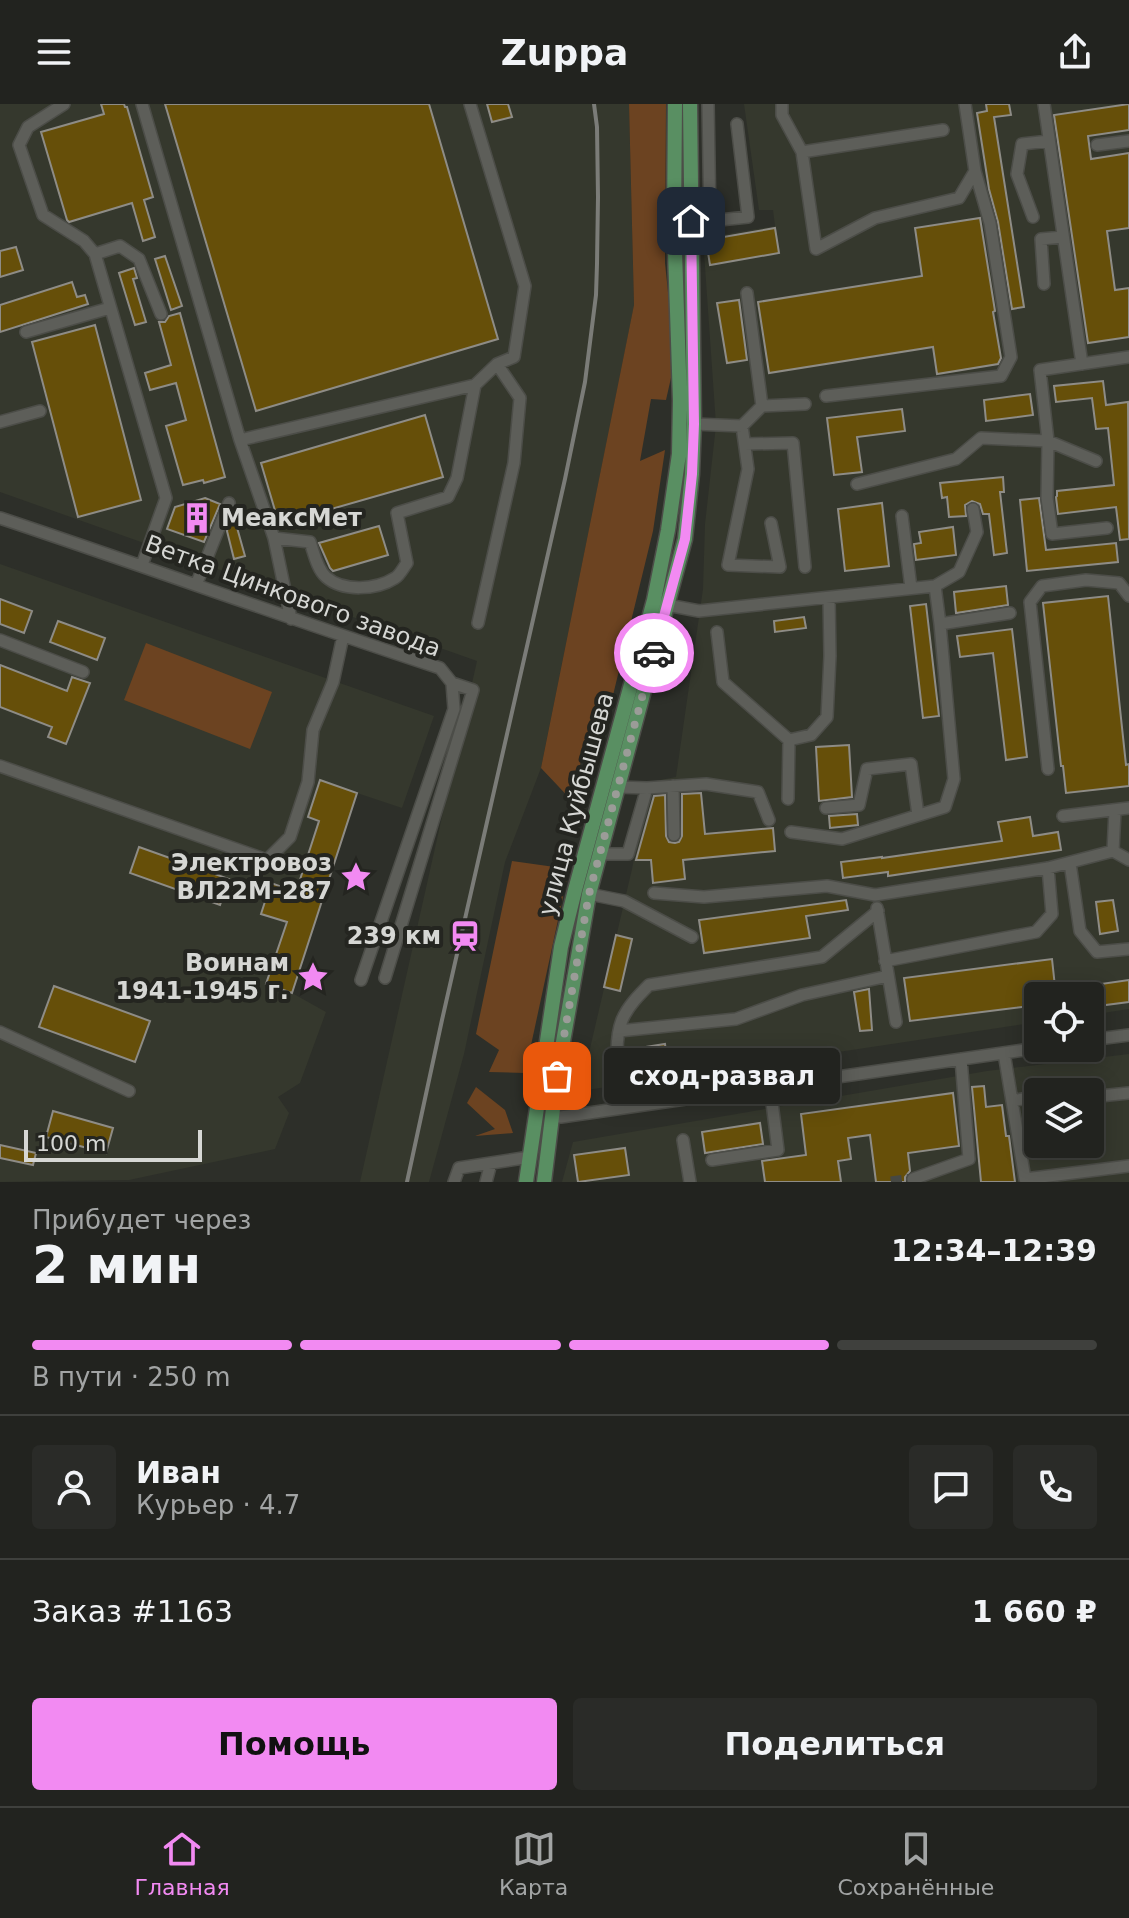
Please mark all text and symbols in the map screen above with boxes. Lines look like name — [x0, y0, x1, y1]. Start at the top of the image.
icon: menu — [32, 30, 76, 74]
icon: share — [1053, 30, 1097, 74]
text: Zuppa — [501, 32, 628, 73]
pin — [657, 187, 725, 255]
icon: home — [669, 199, 713, 243]
building icon: МеаксМет — [180, 501, 214, 535]
place label: МеаксМет — [221, 504, 362, 532]
street label: Ветка Цинкового завода — [141, 529, 445, 663]
courier — [614, 613, 694, 693]
icon: car — [632, 631, 676, 675]
street label: улица Куйбышева — [533, 689, 619, 919]
place label: Электровоз ВЛ22М-287 — [171, 849, 332, 905]
place icon: Электровоз ВЛ22М-287 — [339, 860, 373, 894]
station icon: 239 км — [448, 919, 482, 953]
place label: 239 км — [347, 922, 441, 950]
place label: Воинам 1941-1945 г. — [115, 949, 289, 1005]
place icon: Воинам 1941-1945 г. — [296, 960, 330, 994]
map controls — [1024, 982, 1104, 1158]
button: locate — [1024, 982, 1104, 1062]
pin — [523, 1042, 591, 1110]
callout: сход-развал — [605, 1048, 841, 1104]
icon: bag — [535, 1054, 579, 1098]
text: сход-развал — [629, 1061, 815, 1091]
button: layers — [1024, 1078, 1104, 1158]
scale bar — [24, 1126, 202, 1162]
text: 100 m — [36, 1131, 106, 1156]
text: Прибудет через — [32, 1205, 251, 1235]
text: 12:34–12:39 — [891, 1233, 1097, 1268]
text: 2 мин — [32, 1235, 201, 1295]
text: В пути · 250 m — [32, 1362, 231, 1392]
button: person — [32, 1445, 116, 1529]
button: chat — [909, 1445, 993, 1529]
button: phone — [1013, 1445, 1097, 1529]
text: Иван — [136, 1455, 221, 1490]
text: Курьер · 4.7 — [136, 1490, 300, 1520]
text: Заказ #1163 — [32, 1594, 233, 1629]
text: 1 660 ₽ — [972, 1594, 1097, 1629]
button: Помощь — [32, 1698, 557, 1790]
button: Поделиться — [573, 1698, 1097, 1790]
tab: Главная — [135, 1827, 230, 1900]
tab: Карта — [499, 1827, 568, 1900]
tab: Сохранённые — [837, 1827, 994, 1900]

